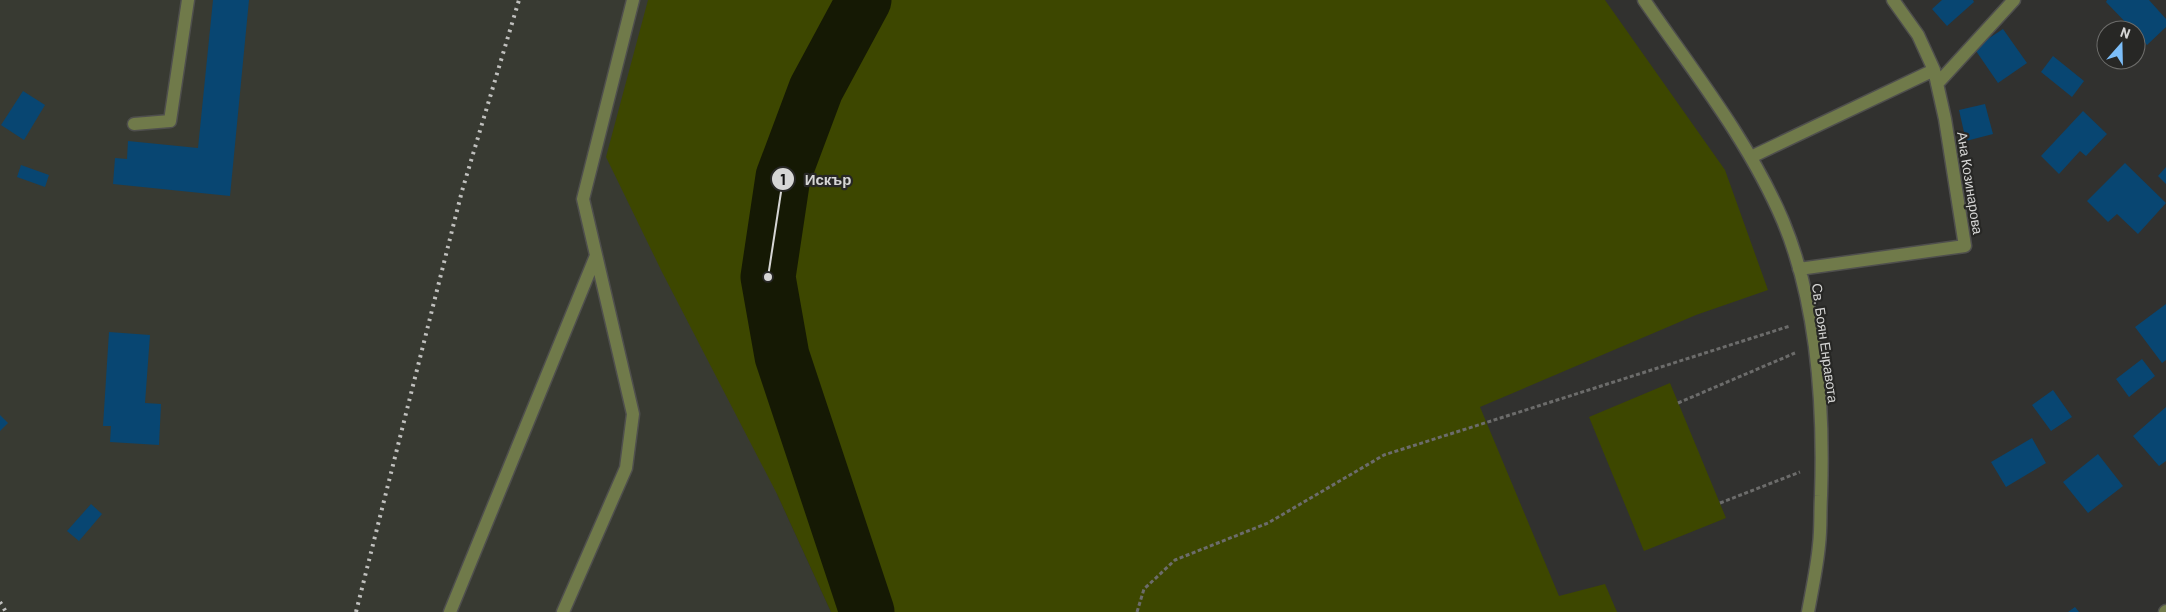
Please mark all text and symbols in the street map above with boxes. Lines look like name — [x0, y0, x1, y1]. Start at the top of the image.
north arrow — [2096, 20, 2146, 70]
text: N — [2118, 23, 2133, 42]
street label: Ана Козинарова — [1954, 130, 1987, 236]
callout: Искър — [770, 164, 862, 194]
text: 1 — [780, 170, 786, 188]
text: Искър — [805, 170, 851, 188]
street label: Св. Боян Енравота — [1809, 282, 1842, 404]

